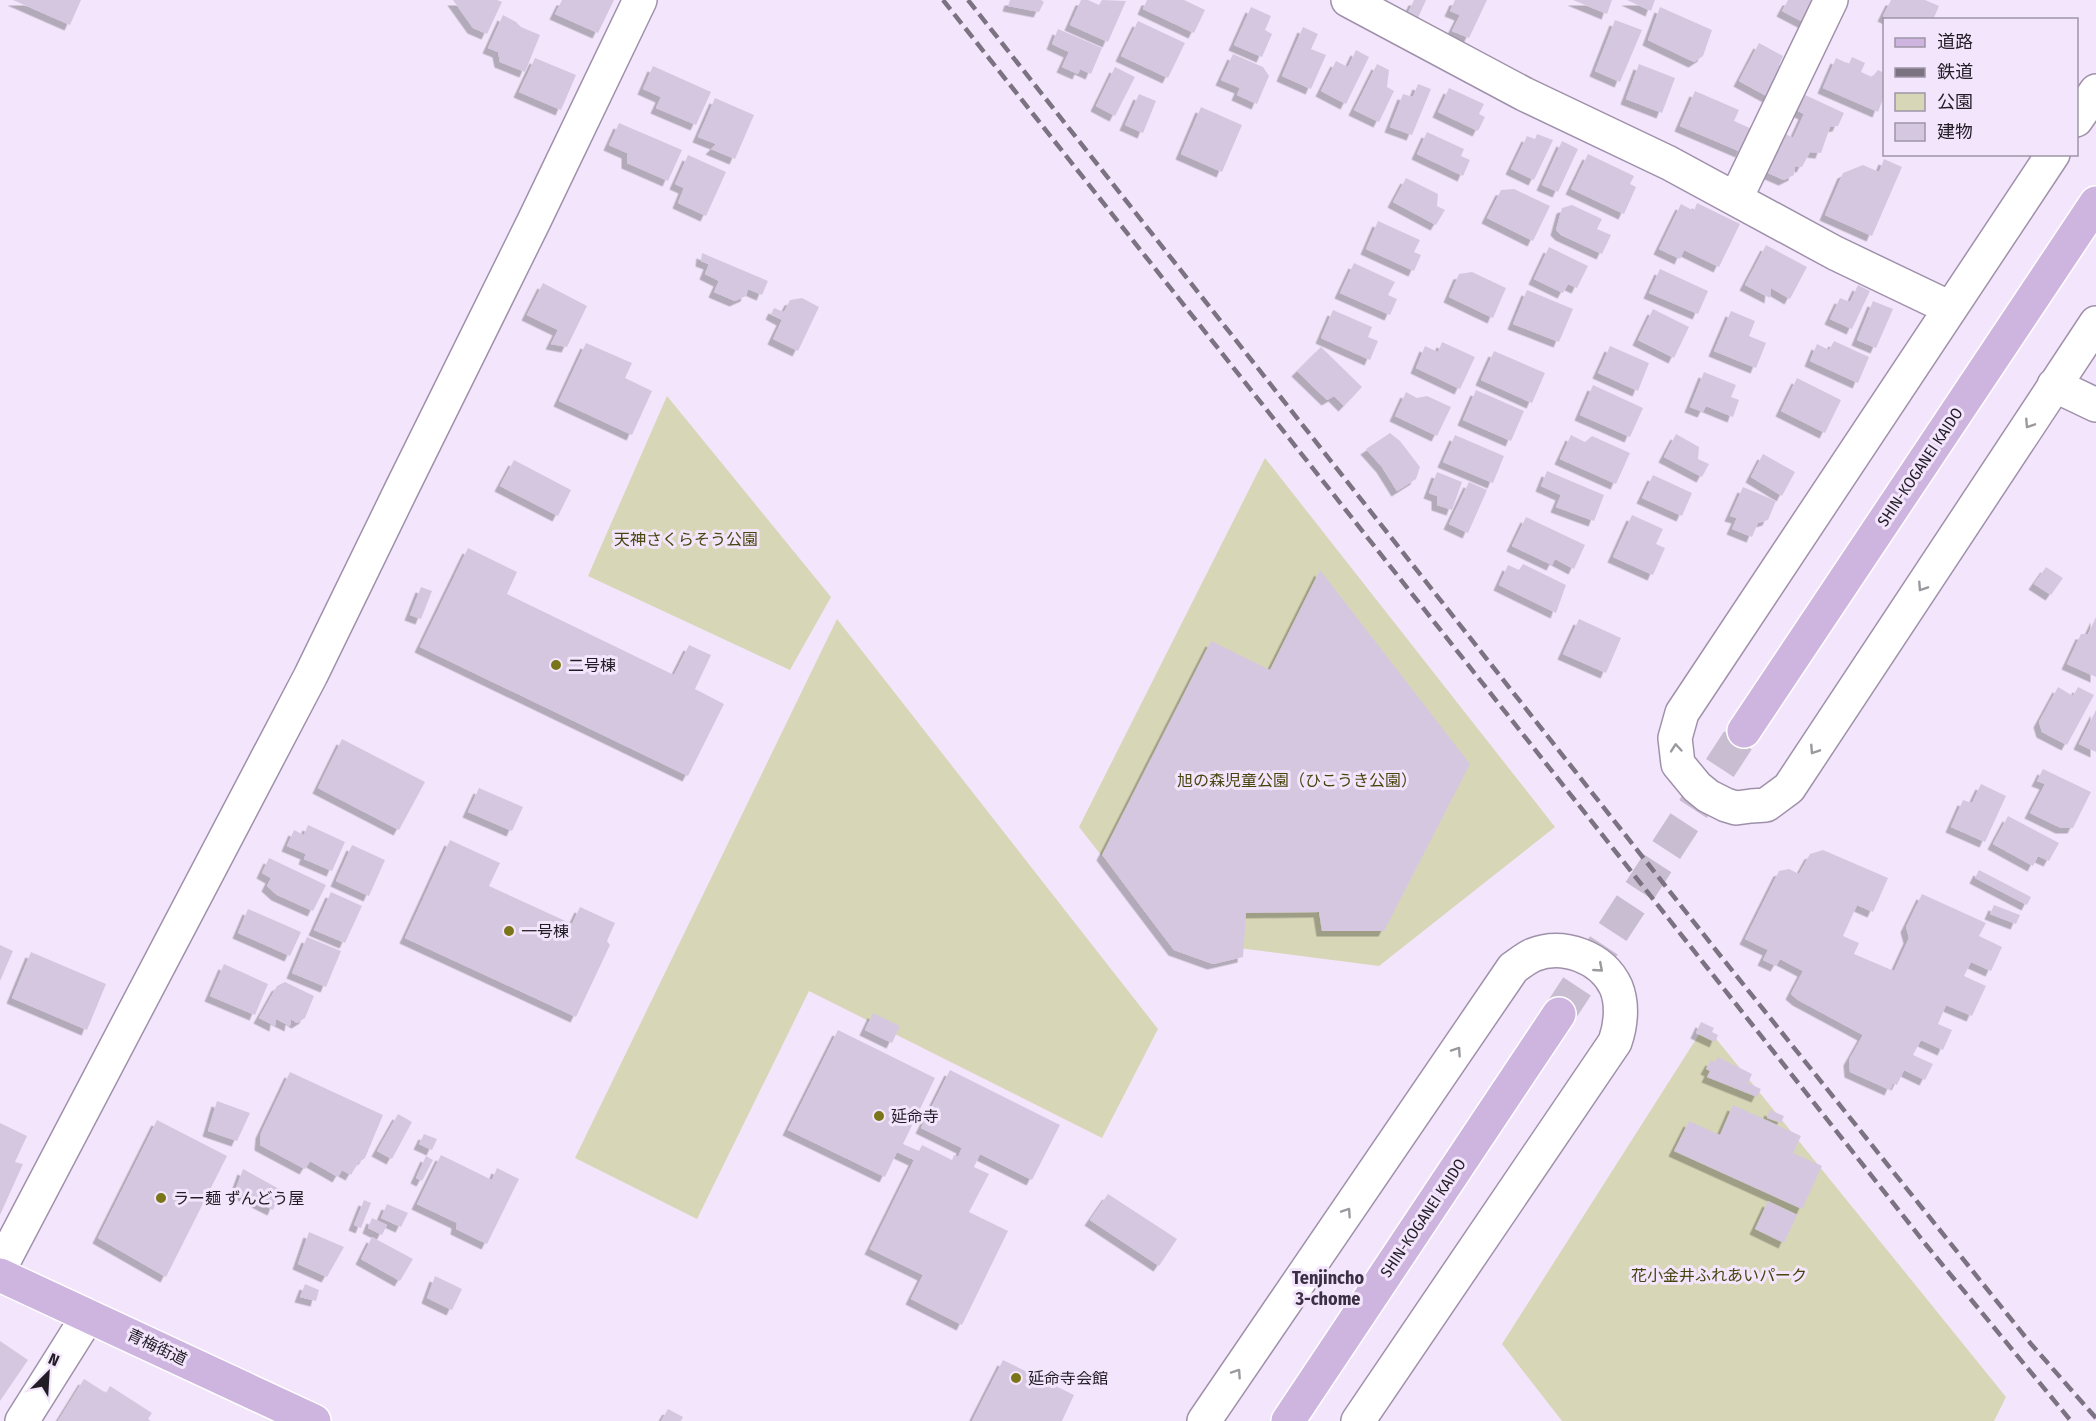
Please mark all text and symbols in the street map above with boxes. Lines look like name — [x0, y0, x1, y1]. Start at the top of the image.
legend — [1883, 18, 2078, 156]
text: 道路 — [1937, 31, 1973, 53]
text: 鉄道 — [1937, 61, 1973, 83]
text: 公園 — [1937, 91, 1973, 113]
text: 建物 — [1937, 121, 1973, 143]
street label: SHIN-KOGANEI KAIDO — [1873, 404, 1967, 530]
one-way arrow — [2025, 417, 2036, 428]
park label: 天神さくらそう公園 — [614, 530, 758, 549]
one-way arrow — [1917, 581, 1929, 591]
place label: 二号棟 — [568, 656, 616, 675]
marker: 二号棟 — [549, 658, 563, 672]
one-way arrow — [1670, 743, 1683, 753]
one-way arrow — [1810, 743, 1821, 754]
park label: 旭の森児童公園（ひこうき公園） — [1177, 771, 1417, 790]
place label: 一号棟 — [521, 922, 569, 941]
marker: 一号棟 — [502, 924, 516, 938]
one-way arrow — [1592, 960, 1603, 971]
one-way arrow — [1450, 1046, 1461, 1057]
place label: 延命寺 — [891, 1107, 939, 1126]
marker: 延命寺 — [872, 1109, 886, 1123]
street label: SHIN-KOGANEI KAIDO — [1376, 1155, 1470, 1281]
place label: ラー麺 ずんどう屋 — [173, 1189, 304, 1208]
marker: ラー麺 ずんどう屋 — [154, 1191, 168, 1205]
one-way arrow — [1340, 1207, 1351, 1218]
park label: 花小金井ふれあいパーク — [1631, 1266, 1807, 1285]
district label: Tenjincho 3-chome — [1292, 1267, 1364, 1310]
street label: 青梅街道 — [124, 1325, 190, 1369]
north arrow — [18, 1343, 78, 1403]
text: N — [46, 1349, 62, 1370]
one-way arrow — [1230, 1368, 1241, 1379]
place label: 延命寺会館 — [1028, 1369, 1108, 1388]
marker: 延命寺会館 — [1009, 1371, 1023, 1385]

